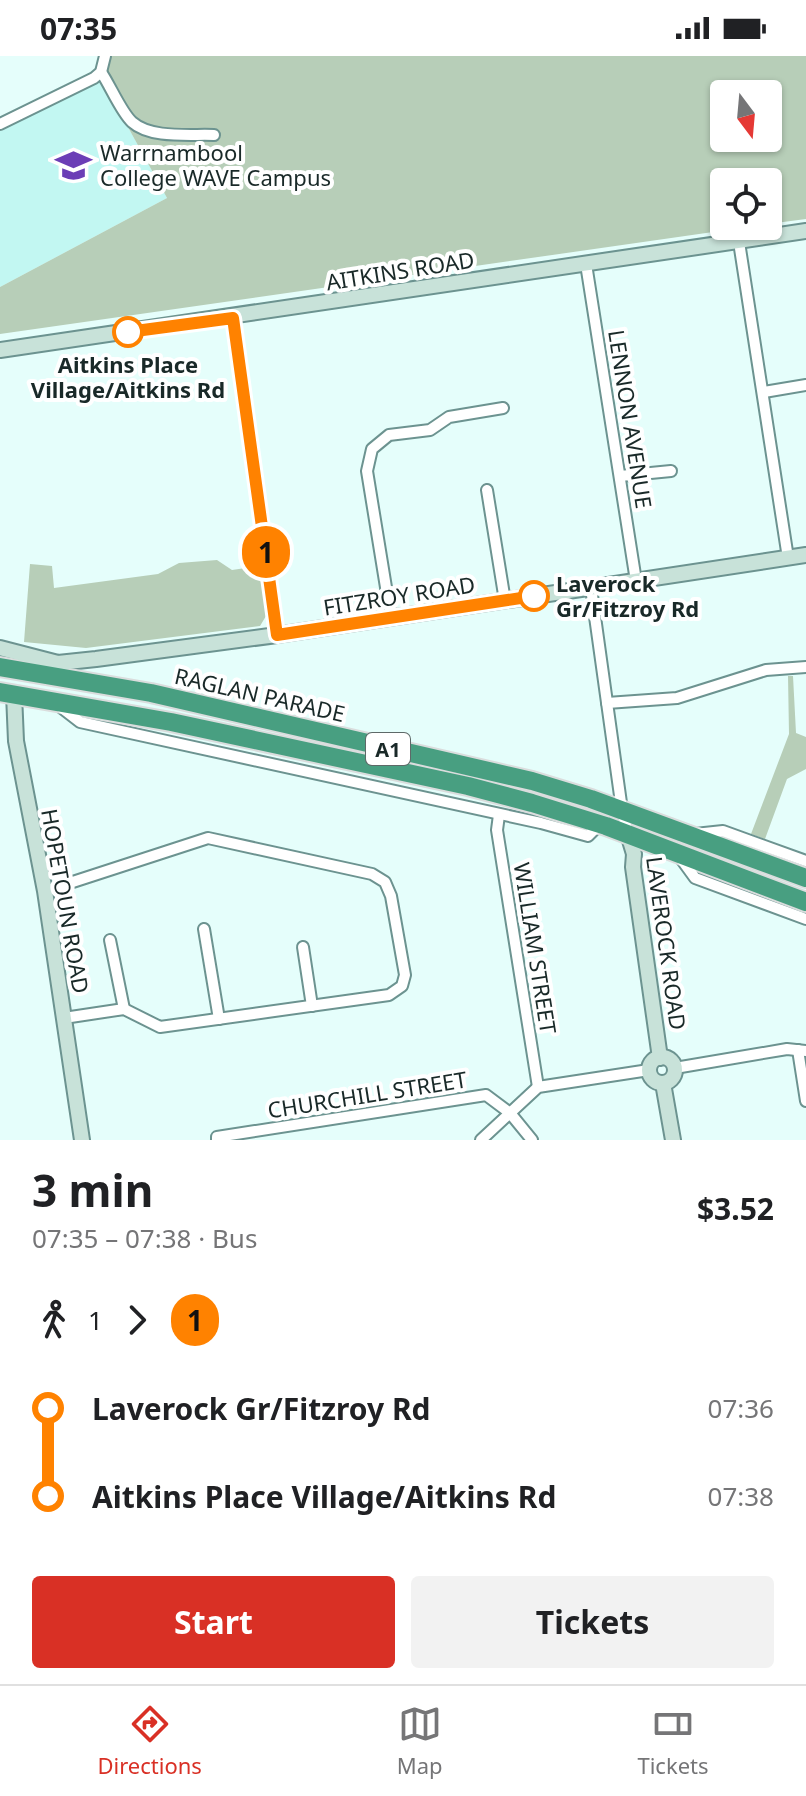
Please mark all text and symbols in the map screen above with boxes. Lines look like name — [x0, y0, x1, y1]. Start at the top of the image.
text: 07:35 — [40, 8, 117, 49]
north arrow — [710, 80, 782, 152]
map controls — [710, 80, 782, 240]
place label: Warrnambool College WAVE Campus — [100, 137, 331, 192]
school or university icon: Warrnambool College WAVE Campus — [55, 146, 93, 184]
button: locate — [710, 168, 782, 240]
street label: AITKINS ROAD — [324, 243, 476, 297]
marker: Aitkins Place Village/Aitkins Rd — [113, 317, 143, 347]
street label: LENNON AVENUE — [602, 328, 660, 510]
place label: Aitkins Place Village/Aitkins Rd — [31, 349, 225, 404]
line badge: 1 — [240, 526, 292, 578]
text: 1 — [258, 533, 274, 571]
street label: FITZROY ROAD — [321, 568, 477, 622]
place label: Laverock Gr/Fitzroy Rd — [556, 568, 699, 623]
marker: Laverock Gr/Fitzroy Rd — [519, 581, 549, 611]
street label: RAGLAN PARADE — [172, 660, 348, 728]
road number: A1 — [366, 733, 410, 765]
street label: HOPETOUN ROAD — [35, 806, 97, 996]
street label: LAVEROCK ROAD — [640, 854, 694, 1032]
street label: WILLIAM STREET — [508, 860, 564, 1036]
street label: CHURCHILL STREET — [265, 1063, 469, 1125]
text: 3 min — [32, 1160, 153, 1220]
text: $3.52 — [697, 1188, 774, 1229]
text: 07:35 – 07:38 · Bus — [32, 1220, 257, 1256]
icon: walk — [32, 1298, 76, 1342]
icon: forward — [115, 1298, 159, 1342]
text: 1 — [187, 1301, 203, 1339]
text: 1 — [88, 1302, 103, 1338]
text: Laverock Gr/Fitzroy Rd — [92, 1388, 431, 1429]
text: 07:36 — [708, 1390, 774, 1426]
text: Aitkins Place Village/Aitkins Rd — [92, 1476, 556, 1517]
text: 07:38 — [708, 1478, 774, 1514]
button: Start — [32, 1576, 395, 1668]
button: Tickets — [411, 1576, 774, 1668]
tab: Directions — [97, 1702, 202, 1780]
tab: Map — [397, 1702, 443, 1780]
tab: Tickets — [637, 1702, 709, 1780]

